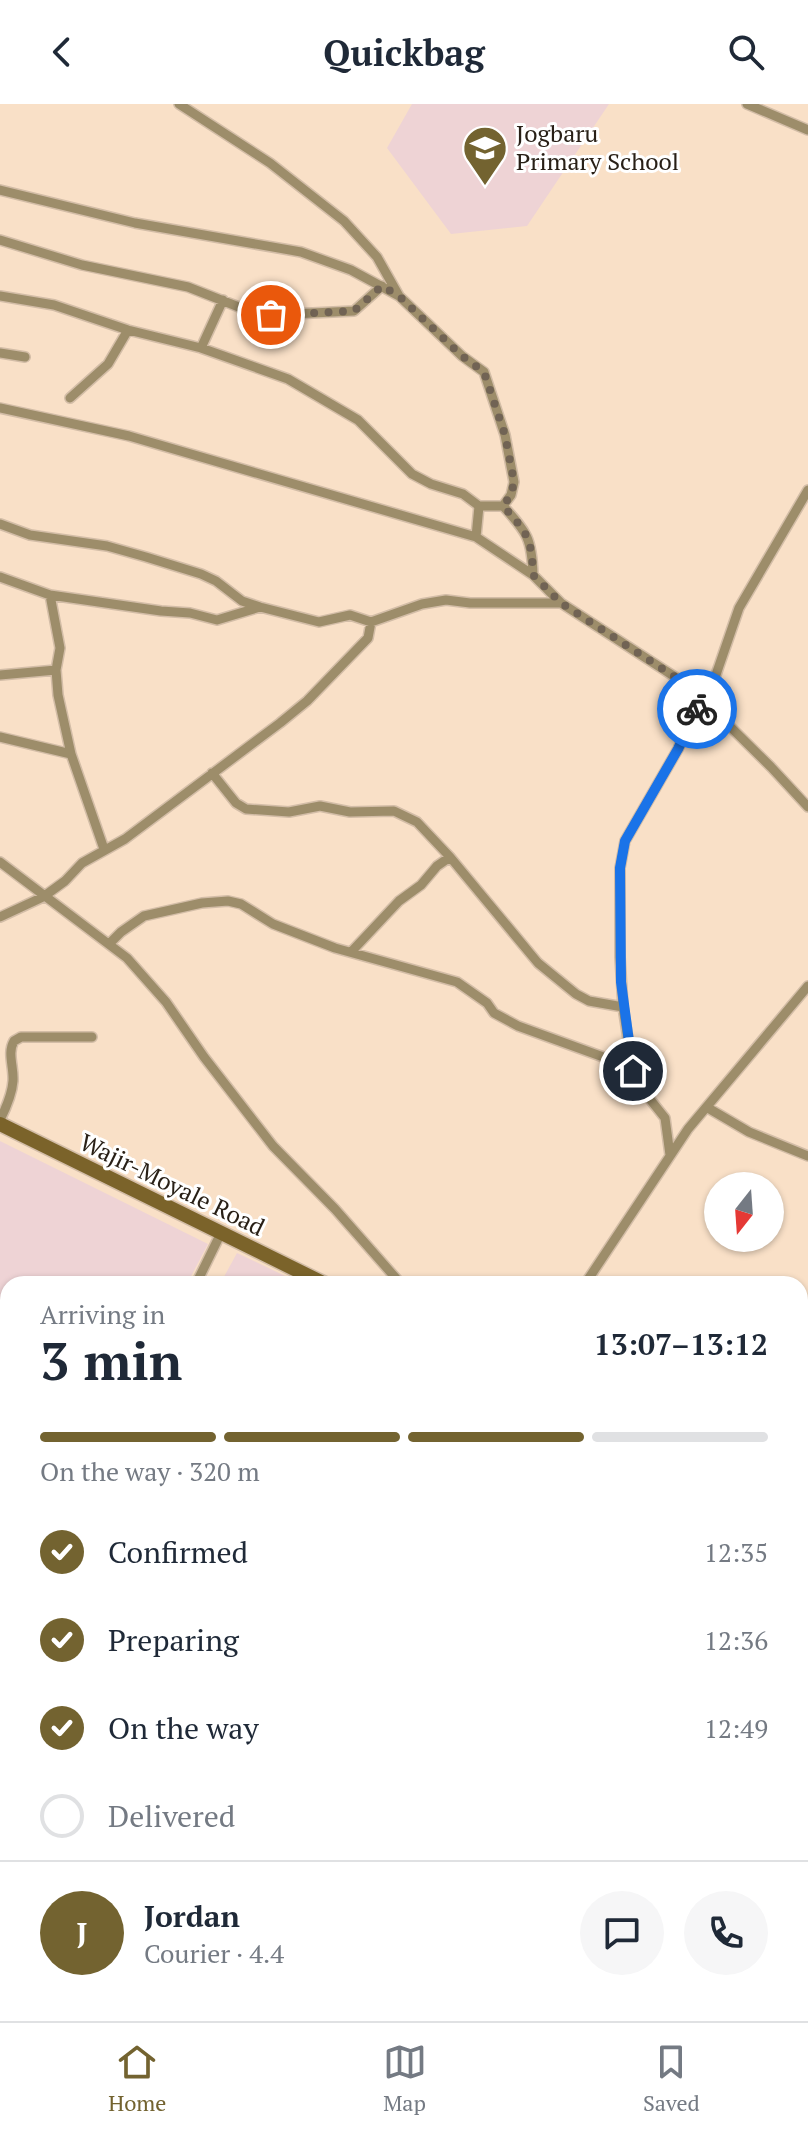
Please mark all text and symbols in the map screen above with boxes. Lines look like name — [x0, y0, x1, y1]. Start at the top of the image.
text: Quickbag — [323, 29, 485, 76]
icon: back — [40, 30, 84, 74]
icon: search — [724, 30, 768, 74]
place label: Jogbaru Primary School — [516, 117, 679, 177]
school or university icon: Jogbaru Primary School — [461, 124, 509, 187]
pin — [237, 281, 305, 349]
icon: bag — [249, 293, 293, 337]
courier — [657, 669, 737, 749]
icon: bike — [675, 687, 719, 731]
pin — [599, 1037, 667, 1105]
icon: home — [611, 1049, 655, 1093]
street label: Wajir-Moyale Road — [75, 1125, 270, 1243]
north arrow — [704, 1172, 784, 1252]
map controls — [704, 1172, 784, 1252]
text: Arriving in — [40, 1297, 165, 1331]
text: 13:07–13:12 — [594, 1324, 768, 1364]
text: 3 min — [40, 1326, 182, 1395]
text: On the way · 320 m — [40, 1454, 260, 1488]
icon: check — [40, 1530, 84, 1574]
text: Confirmed — [108, 1532, 248, 1572]
text: 12:35 — [704, 1535, 768, 1569]
icon: check — [40, 1618, 84, 1662]
text: Preparing — [108, 1620, 239, 1660]
text: 12:36 — [704, 1623, 768, 1657]
icon: check — [40, 1706, 84, 1750]
text: On the way — [108, 1708, 259, 1748]
text: 12:49 — [704, 1711, 768, 1745]
text: Delivered — [108, 1796, 235, 1836]
button: chat — [580, 1891, 664, 1975]
button: phone — [684, 1891, 768, 1975]
text: Jordan — [144, 1896, 240, 1936]
text: J — [77, 1913, 87, 1953]
text: Courier · 4.4 — [144, 1936, 284, 1970]
tab: Home — [108, 2040, 166, 2117]
tab: Map — [383, 2040, 427, 2117]
tab: Saved — [643, 2040, 700, 2117]

